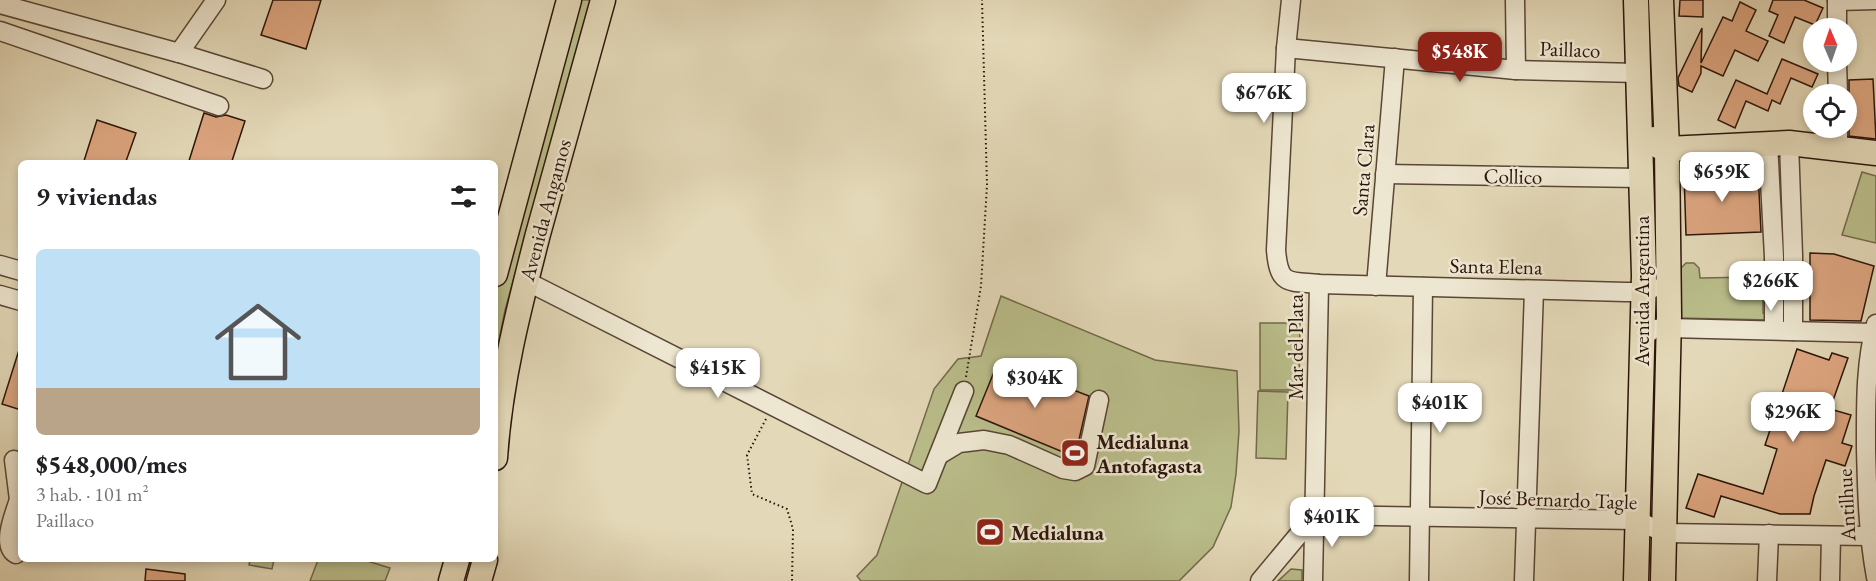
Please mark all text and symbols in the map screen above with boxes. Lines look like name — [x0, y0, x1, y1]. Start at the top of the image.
north arrow — [1803, 18, 1857, 72]
map controls — [1803, 18, 1857, 138]
pin: $548K — [1418, 32, 1502, 83]
street label: Paillaco — [1539, 34, 1601, 64]
text: $548K — [1432, 38, 1488, 64]
pin: $676K — [1222, 73, 1306, 124]
text: $676K — [1236, 79, 1292, 105]
button: locate — [1803, 84, 1857, 138]
street label: Santa Clara — [1346, 122, 1381, 217]
street label: Avenida Angamos — [513, 136, 577, 285]
pin: $659K — [1680, 152, 1764, 203]
text: $659K — [1694, 158, 1750, 184]
street label: Collico — [1483, 162, 1543, 190]
text: 9 viviendas — [36, 179, 157, 213]
icon: filters — [447, 180, 480, 213]
street label: Avenida Argentina — [1628, 215, 1655, 367]
street label: Santa Elena — [1449, 252, 1543, 280]
pin: $266K — [1729, 261, 1813, 312]
text: $266K — [1743, 267, 1799, 293]
icon: home — [204, 288, 312, 396]
street label: Mar del Plata — [1282, 293, 1309, 400]
pin: $415K — [676, 348, 760, 399]
text: $415K — [690, 354, 746, 380]
pin: $304K — [993, 358, 1077, 409]
text: $304K — [1007, 364, 1063, 390]
pin: $401K — [1398, 383, 1482, 434]
text: $401K — [1412, 389, 1468, 415]
pin: $296K — [1751, 392, 1835, 443]
text: $296K — [1765, 398, 1821, 424]
place label: Medialuna Antofagasta — [1095, 428, 1203, 479]
sports icon: Medialuna Antofagasta — [1059, 437, 1091, 469]
text: $548,000/mes — [36, 447, 187, 481]
street label: Antilhue — [1831, 468, 1861, 543]
text: 3 hab. · 101 m² — [36, 481, 149, 507]
street label: José Bernardo Tagle — [1476, 483, 1638, 515]
pin: $401K — [1290, 497, 1374, 548]
text: $401K — [1304, 503, 1360, 529]
text: Paillaco — [36, 507, 94, 533]
sports icon: Medialuna — [974, 516, 1006, 548]
place label: Medialuna — [1011, 519, 1105, 546]

